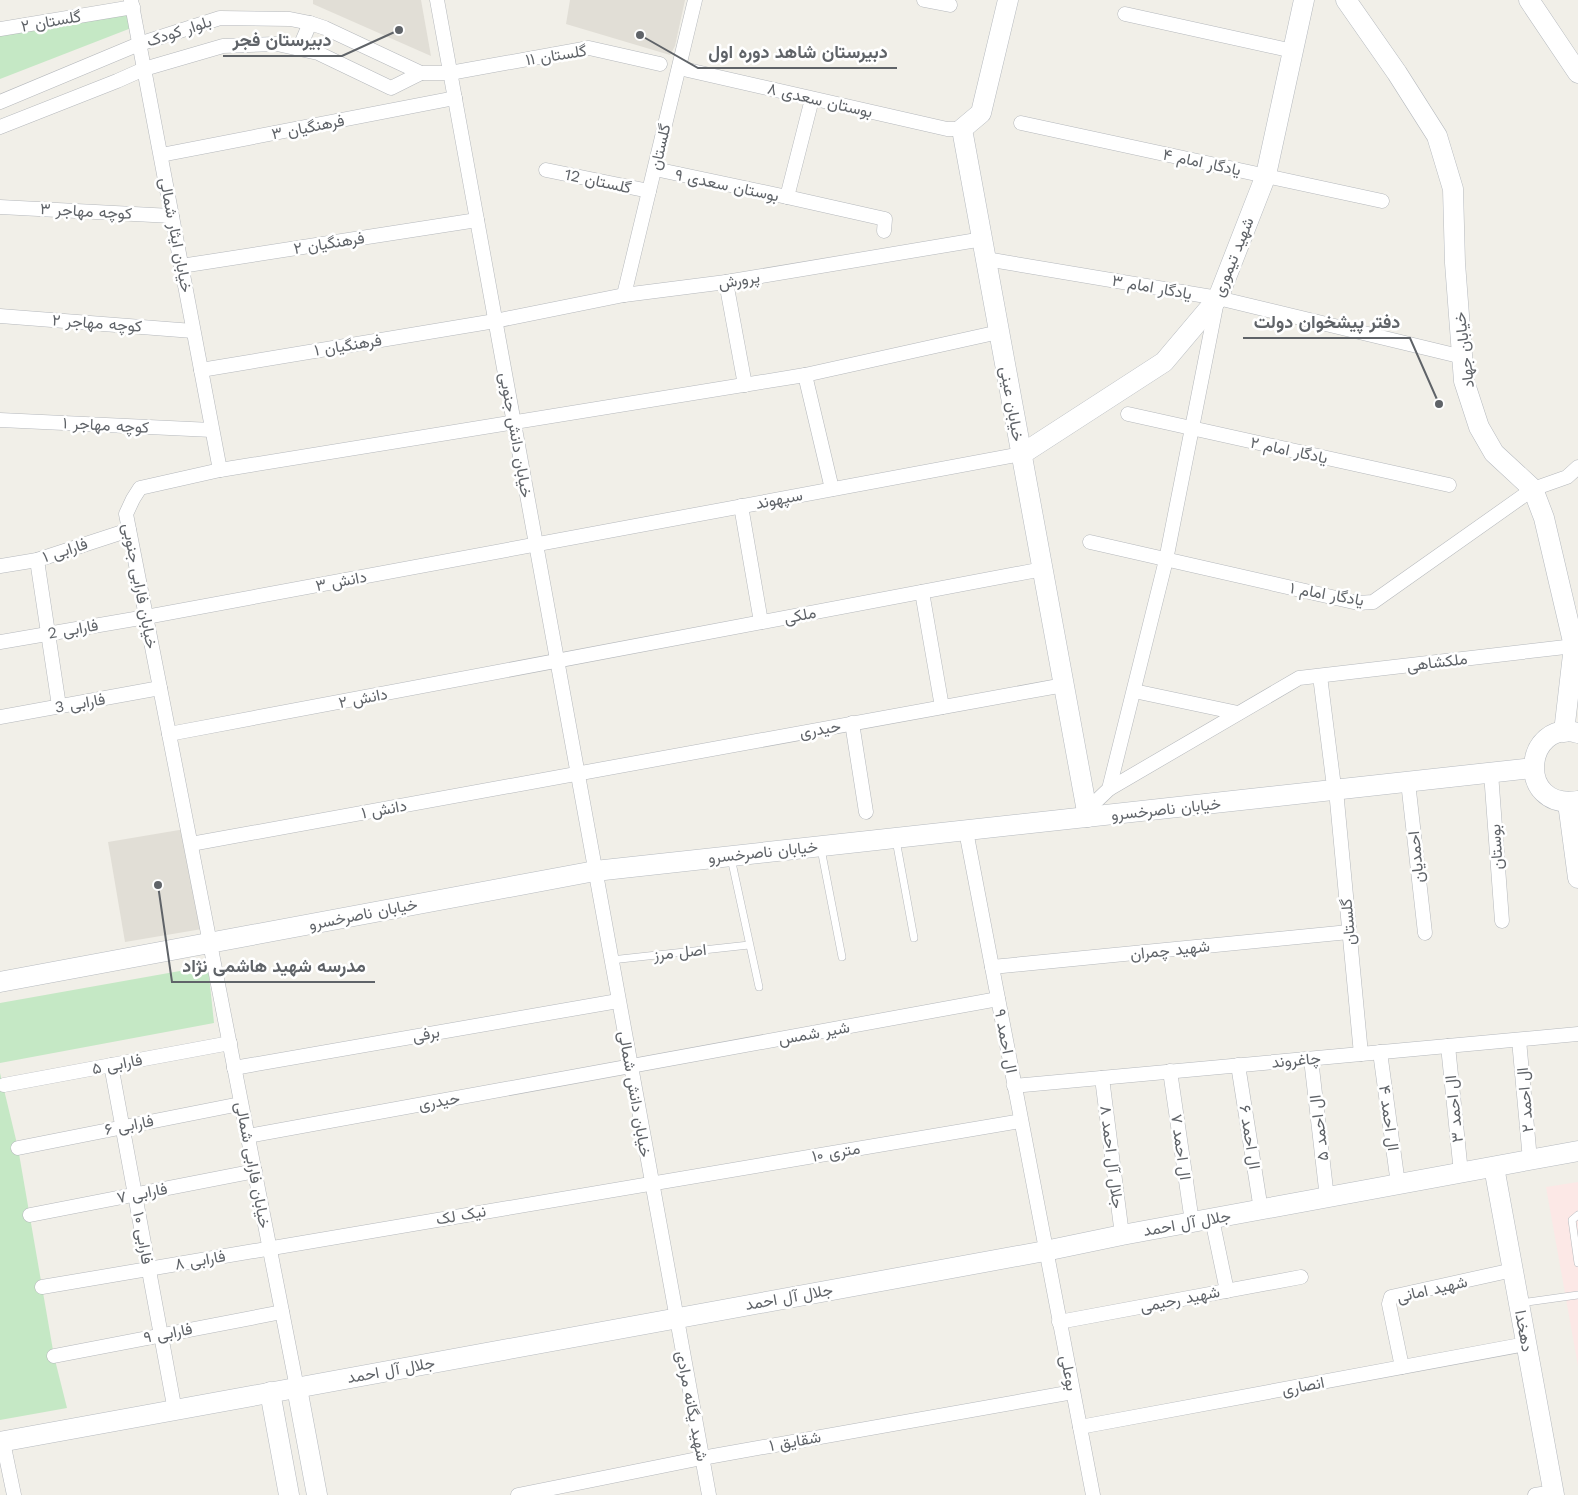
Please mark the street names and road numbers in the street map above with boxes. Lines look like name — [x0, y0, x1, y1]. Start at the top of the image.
street label: گلستان ۲ — [19, 6, 83, 36]
street label: بلوار کودک — [144, 12, 214, 51]
street label: گلستان ۱۱ — [524, 41, 588, 69]
street label: بوستان سعدی ۸ — [765, 79, 875, 122]
street label: فرهنگیان ۳ — [270, 111, 346, 144]
street label: گلستان — [645, 122, 675, 172]
street label: یادگار امام ۴ — [1161, 144, 1243, 181]
street label: گلستان 12 — [563, 165, 633, 197]
street label: بوستان سعدی ۹ — [673, 165, 781, 206]
street label: خیابان ایثار شمالی — [155, 176, 197, 295]
street label: کوچه مهاجر ۳ — [39, 199, 133, 225]
street label: شهید تیموری — [1208, 214, 1258, 300]
street label: فرهنگیان ۲ — [292, 228, 366, 259]
street label: پرورش — [717, 267, 761, 295]
street label: یادگار امام ۳ — [1110, 271, 1193, 304]
street label: کوچه مهاجر ۲ — [51, 310, 143, 338]
street label: خیابان جهاد — [1450, 311, 1479, 389]
street label: فرهنگیان ۱ — [313, 330, 383, 361]
street label: خیابان عینی — [995, 365, 1028, 443]
street label: خیابان دانش جنوبی — [495, 371, 536, 500]
street label: کوچه مهاجر ۱ — [62, 413, 150, 439]
street label: یادگار امام ۲ — [1248, 433, 1329, 468]
street label: سپهوند — [754, 485, 804, 515]
street label: خیابان فارابی جنوبی — [118, 522, 162, 651]
street label: فارابی ۱ — [40, 534, 90, 567]
street label: دانش ۳ — [314, 567, 368, 596]
street label: یادگار امام ۱ — [1288, 578, 1366, 611]
street label: ملکی — [782, 603, 818, 628]
street label: فارابی 2 — [46, 615, 100, 644]
street label: ملکشاهی — [1406, 649, 1469, 676]
street label: دانش ۲ — [337, 684, 389, 713]
street label: فارابی 3 — [53, 689, 107, 718]
street label: حیدری — [798, 716, 843, 743]
street label: خیابان ناصرخسرو — [1110, 794, 1222, 825]
street label: دانش ۱ — [360, 796, 408, 823]
street label: بوستان — [1485, 824, 1508, 870]
street label: احمدیان — [1404, 830, 1428, 884]
street label: خیابان ناصرخسرو — [707, 837, 819, 868]
street label: خیابان ناصرخسرو — [307, 894, 419, 935]
street label: گلستان — [1336, 898, 1360, 946]
street label: شهید چمران — [1129, 936, 1211, 966]
street label: اصل مرز — [652, 940, 708, 965]
street label: ال احمد ۹ — [991, 1007, 1021, 1075]
street label: شیر شمس — [777, 1017, 851, 1050]
street label: برفی — [411, 1022, 441, 1047]
street label: خیابان دانش شمالی — [614, 1029, 656, 1159]
street label: چاغروند — [1271, 1048, 1322, 1074]
street label: فارابی ۵ — [90, 1050, 144, 1079]
street label: ال احمد ۲ — [1513, 1067, 1537, 1133]
street label: ال احمد ۳ — [1441, 1074, 1467, 1144]
street label: ال احمد ۴ — [1375, 1084, 1403, 1152]
street label: حیدری — [417, 1088, 462, 1115]
street label: ال احمد ۵ — [1306, 1094, 1332, 1162]
street label: خیابان فارابی شمالی — [230, 1100, 275, 1230]
street label: جلال آل احمد ۸ — [1096, 1104, 1128, 1210]
street label: ال احمد ۶ — [1236, 1104, 1264, 1170]
street label: فارابی ۶ — [103, 1111, 155, 1140]
street label: ال احمد ۷ — [1167, 1113, 1195, 1181]
street label: ۱۰ متری — [810, 1138, 862, 1167]
street label: فارابی ۷ — [115, 1179, 169, 1208]
street label: نیک لک — [434, 1201, 488, 1229]
street label: جلال آل احمد — [1142, 1206, 1233, 1240]
street label: فارابی ۱۰ — [128, 1210, 157, 1266]
street label: فارابی ۸ — [173, 1246, 227, 1275]
street label: شهید امانی — [1395, 1272, 1469, 1307]
street label: جلال آل احمد — [744, 1280, 835, 1314]
street label: شهید رحیمی — [1138, 1282, 1222, 1317]
street label: دهخدا — [1511, 1309, 1537, 1353]
street label: فارابی ۹ — [142, 1319, 194, 1348]
street label: شهید یگانه مرادی — [671, 1349, 712, 1463]
street label: جلال آل احمد — [346, 1353, 437, 1387]
street label: بوعلی — [1055, 1354, 1082, 1393]
street label: انصاری — [1280, 1373, 1326, 1400]
street label: شقایق ۱ — [768, 1427, 823, 1456]

